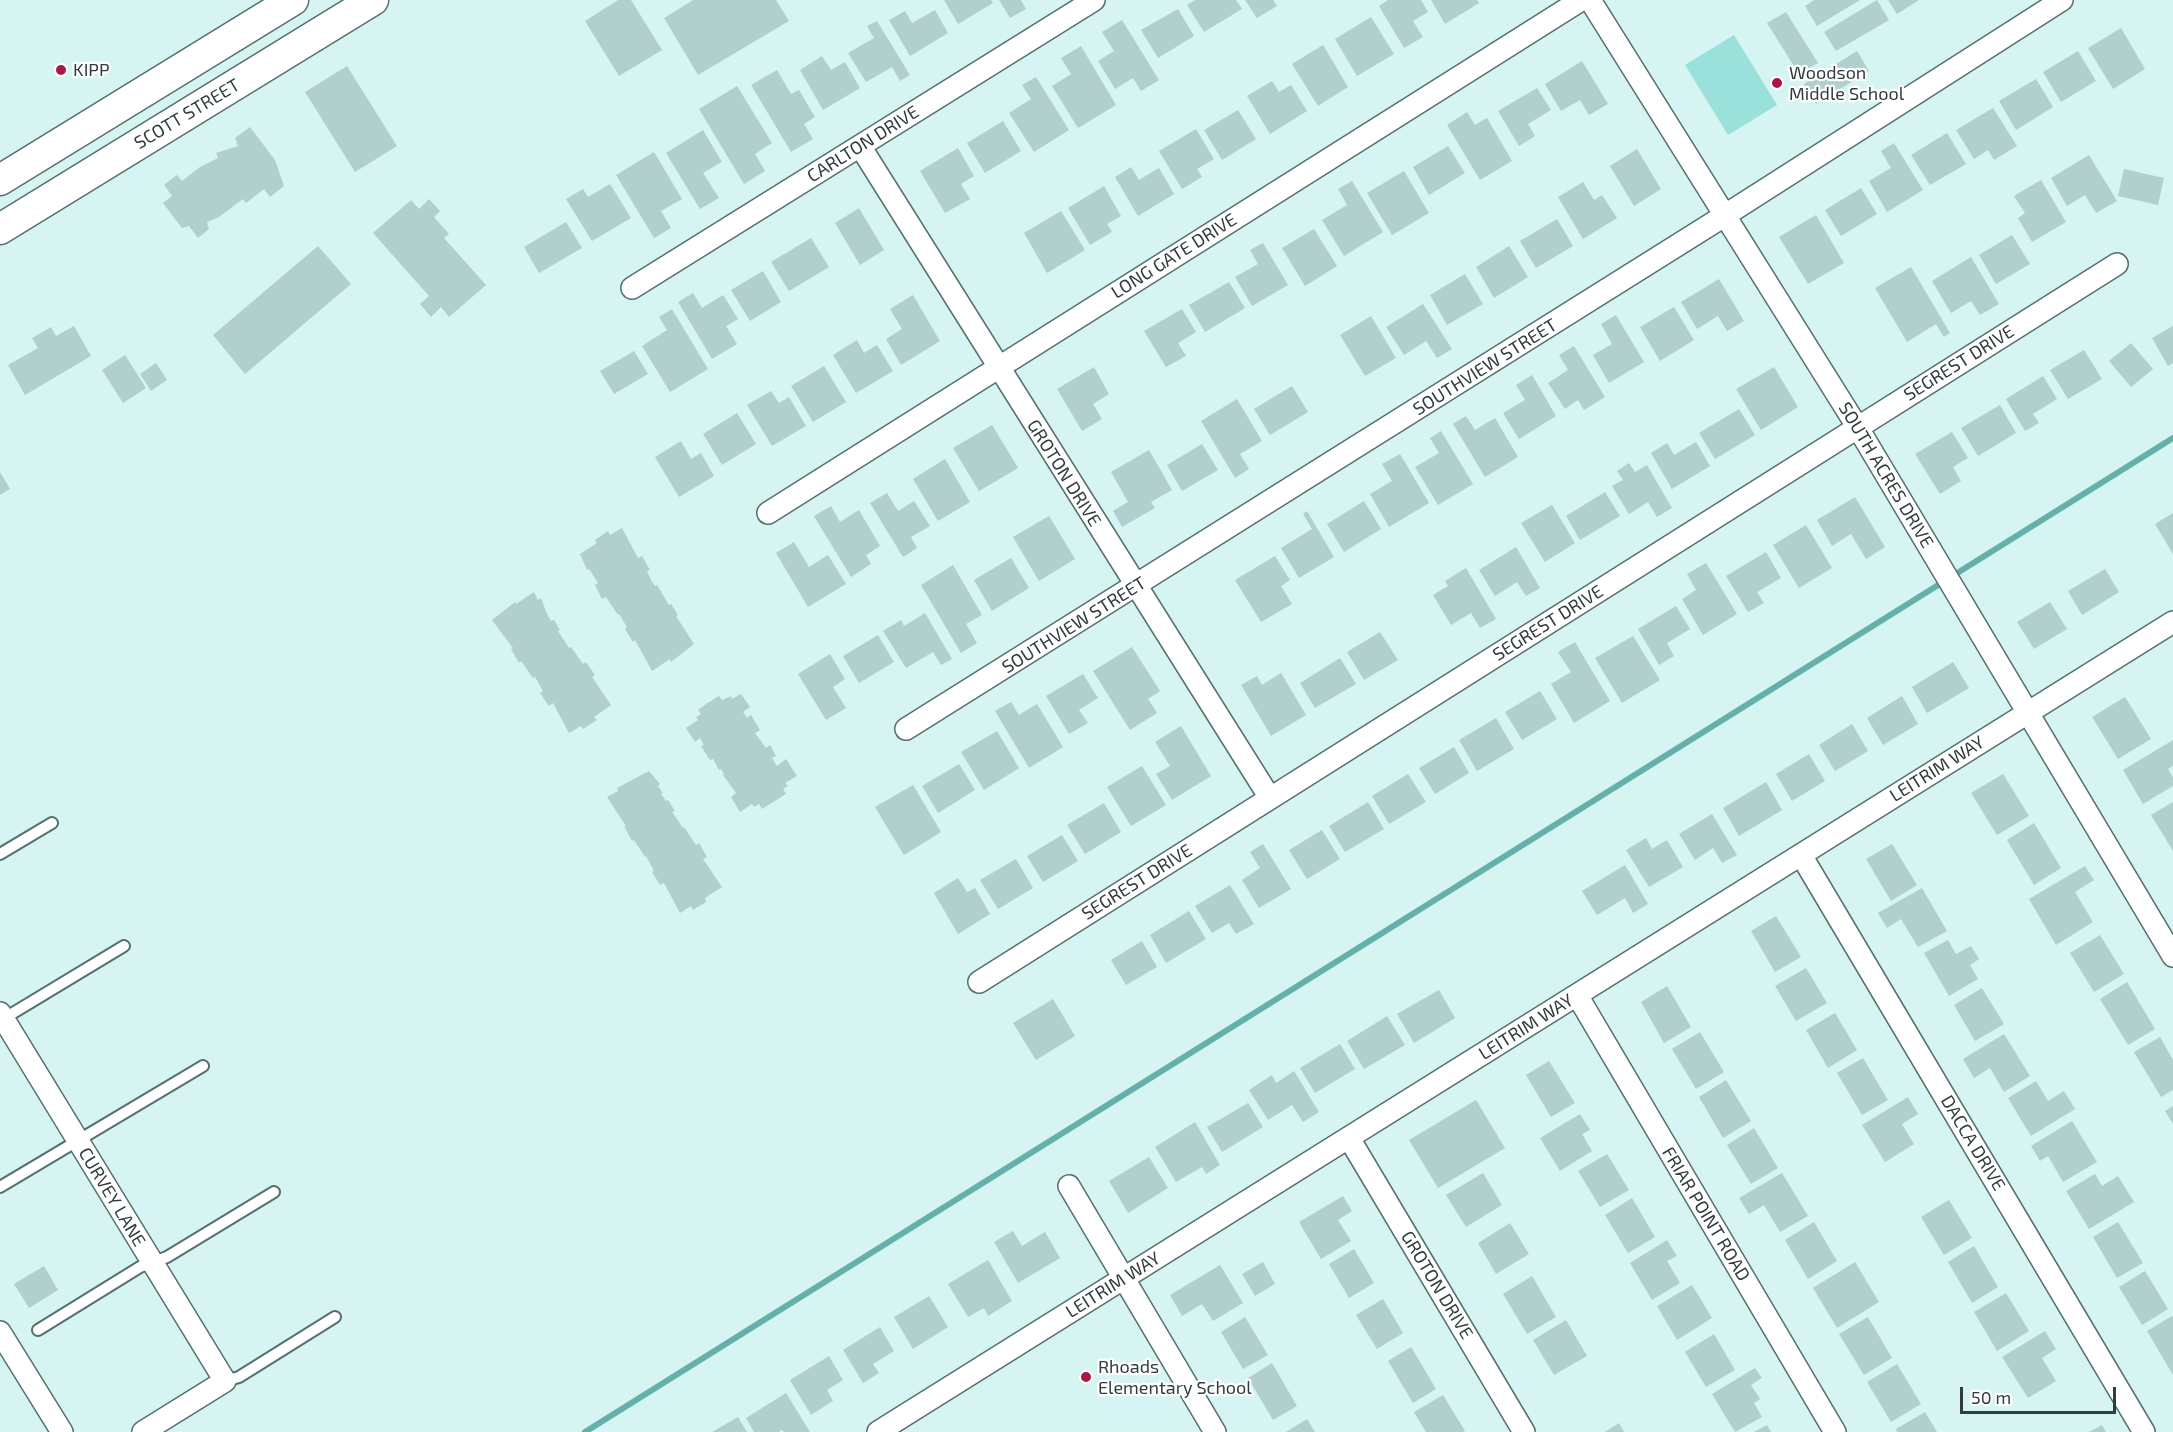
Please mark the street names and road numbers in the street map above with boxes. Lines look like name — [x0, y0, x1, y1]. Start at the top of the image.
street label: SCOTT STREET — [130, 74, 244, 154]
street label: CARLTON DRIVE — [803, 101, 923, 187]
street label: LONG GATE DRIVE — [1107, 209, 1241, 303]
street label: SOUTHVIEW STREET — [1409, 314, 1561, 420]
street label: SEGREST DRIVE — [1900, 320, 2018, 406]
street label: SOUTH ACRES DRIVE — [1834, 398, 1938, 552]
street label: GROTON DRIVE — [1023, 416, 1105, 530]
street label: SOUTHVIEW STREET — [998, 572, 1150, 678]
street label: SEGREST DRIVE — [1489, 580, 1607, 666]
street label: LEITRIM WAY — [1886, 731, 1988, 807]
street label: SEGREST DRIVE — [1078, 839, 1196, 925]
street label: LEITRIM WAY — [1475, 989, 1577, 1065]
street label: DACCA DRIVE — [1936, 1091, 2010, 1195]
street label: FRIAR POINT ROAD — [1657, 1143, 1755, 1285]
street label: CURVEY LANE — [74, 1144, 150, 1250]
street label: GROTON DRIVE — [1396, 1227, 1478, 1343]
street label: LEITRIM WAY — [1062, 1247, 1164, 1323]

